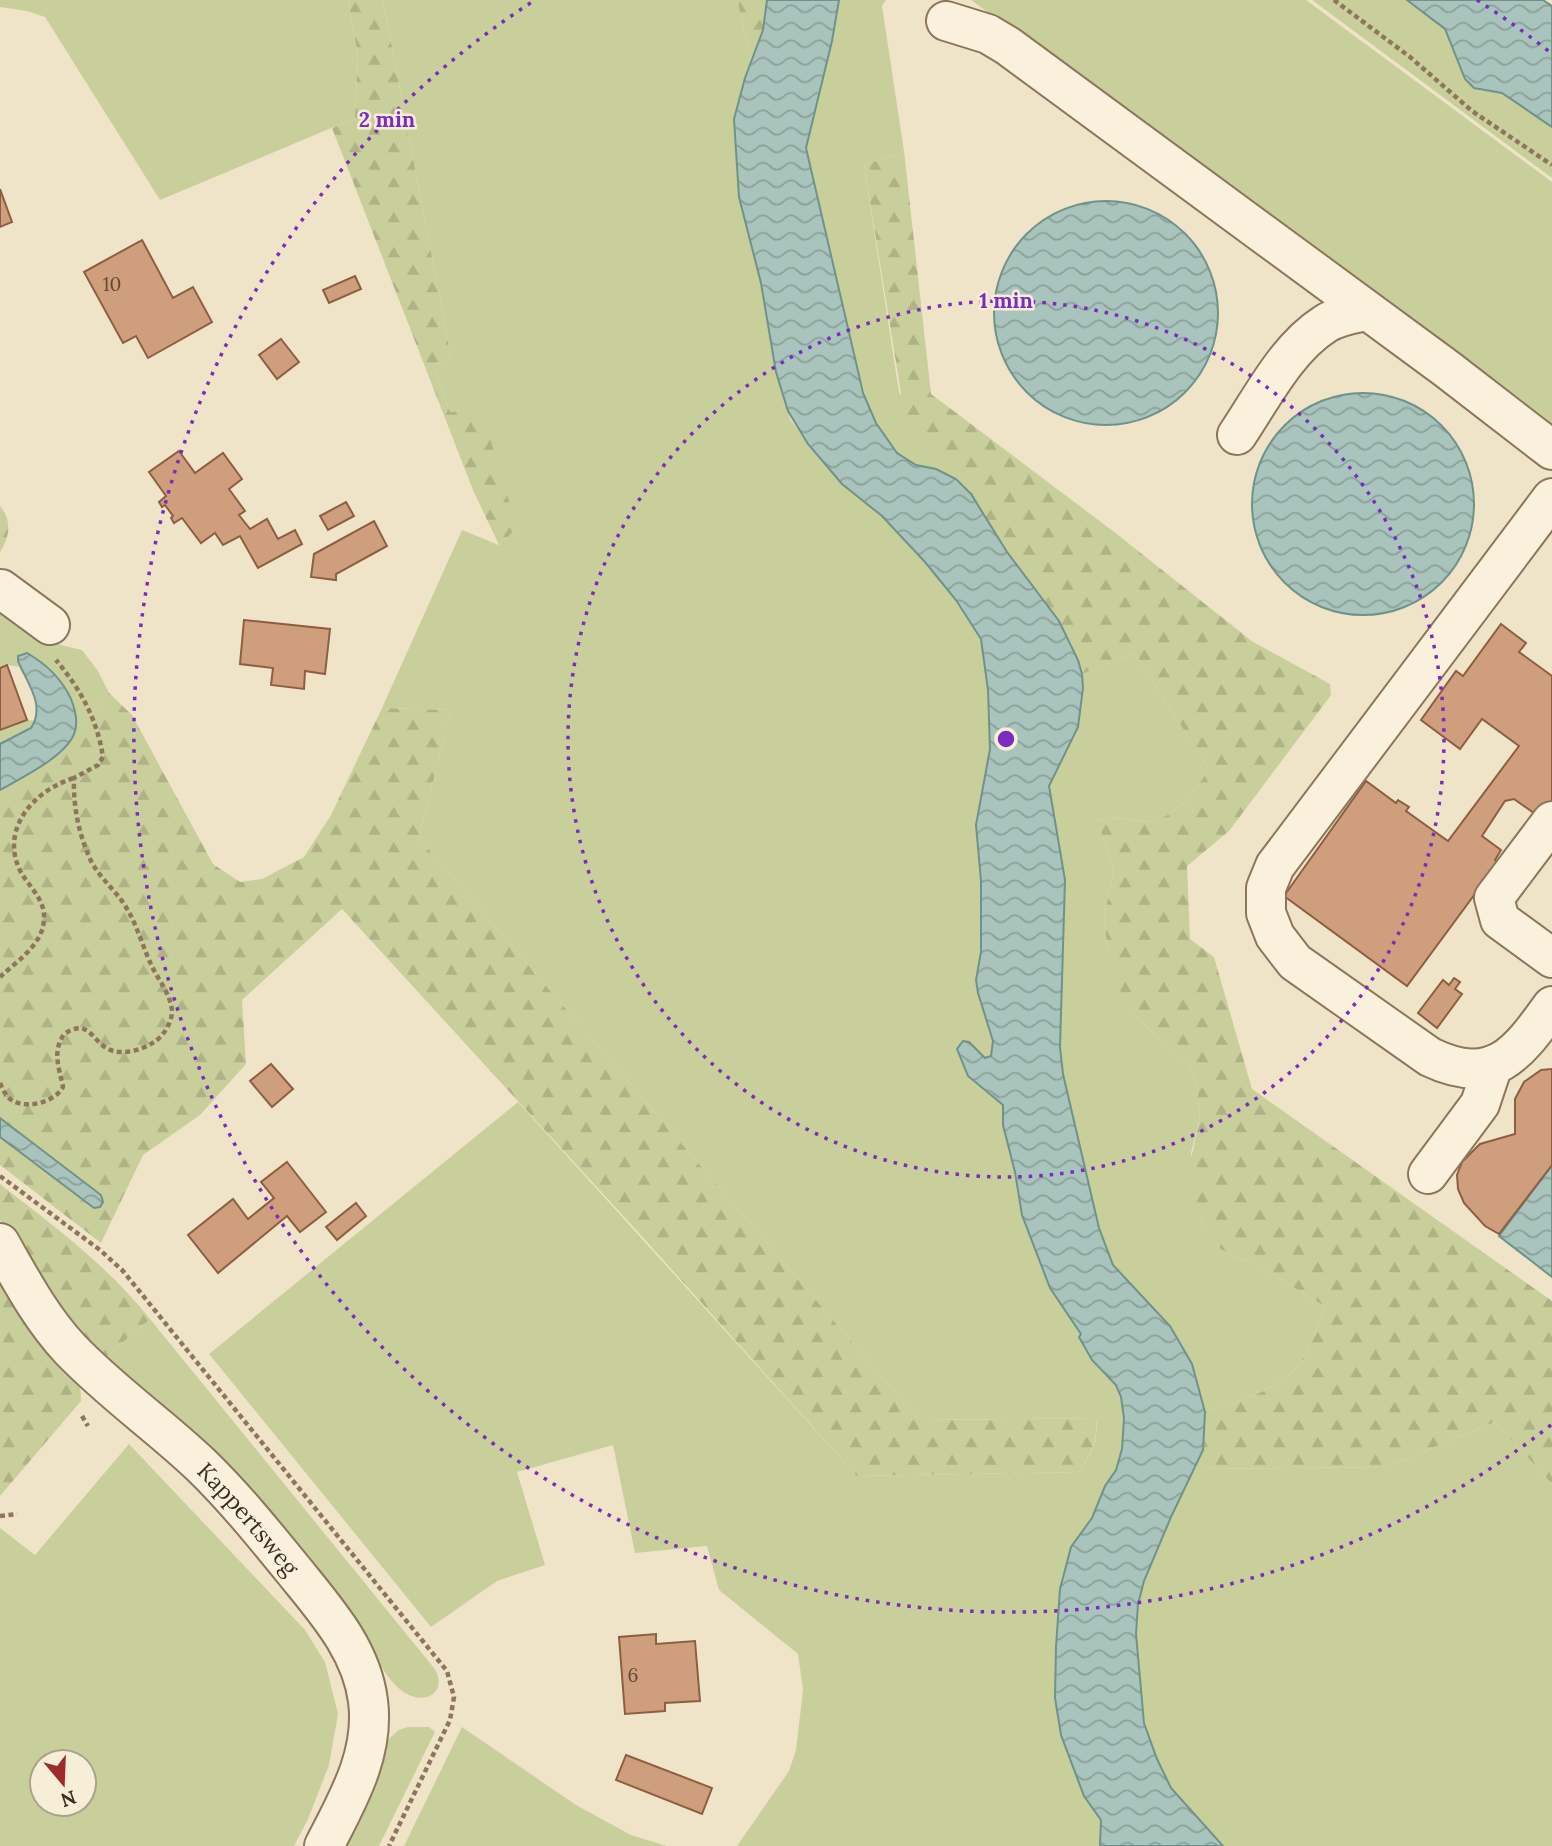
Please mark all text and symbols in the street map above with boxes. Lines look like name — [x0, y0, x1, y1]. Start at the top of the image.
text: 2 min — [359, 106, 415, 133]
house number: 10 — [103, 272, 121, 296]
text: 1 min — [979, 287, 1033, 314]
centre of rings — [994, 727, 1018, 751]
street label: Kappertsweg — [192, 1456, 307, 1582]
house number: 6 — [628, 1663, 639, 1687]
north arrow — [28, 1748, 98, 1818]
text: N — [57, 1785, 79, 1813]

